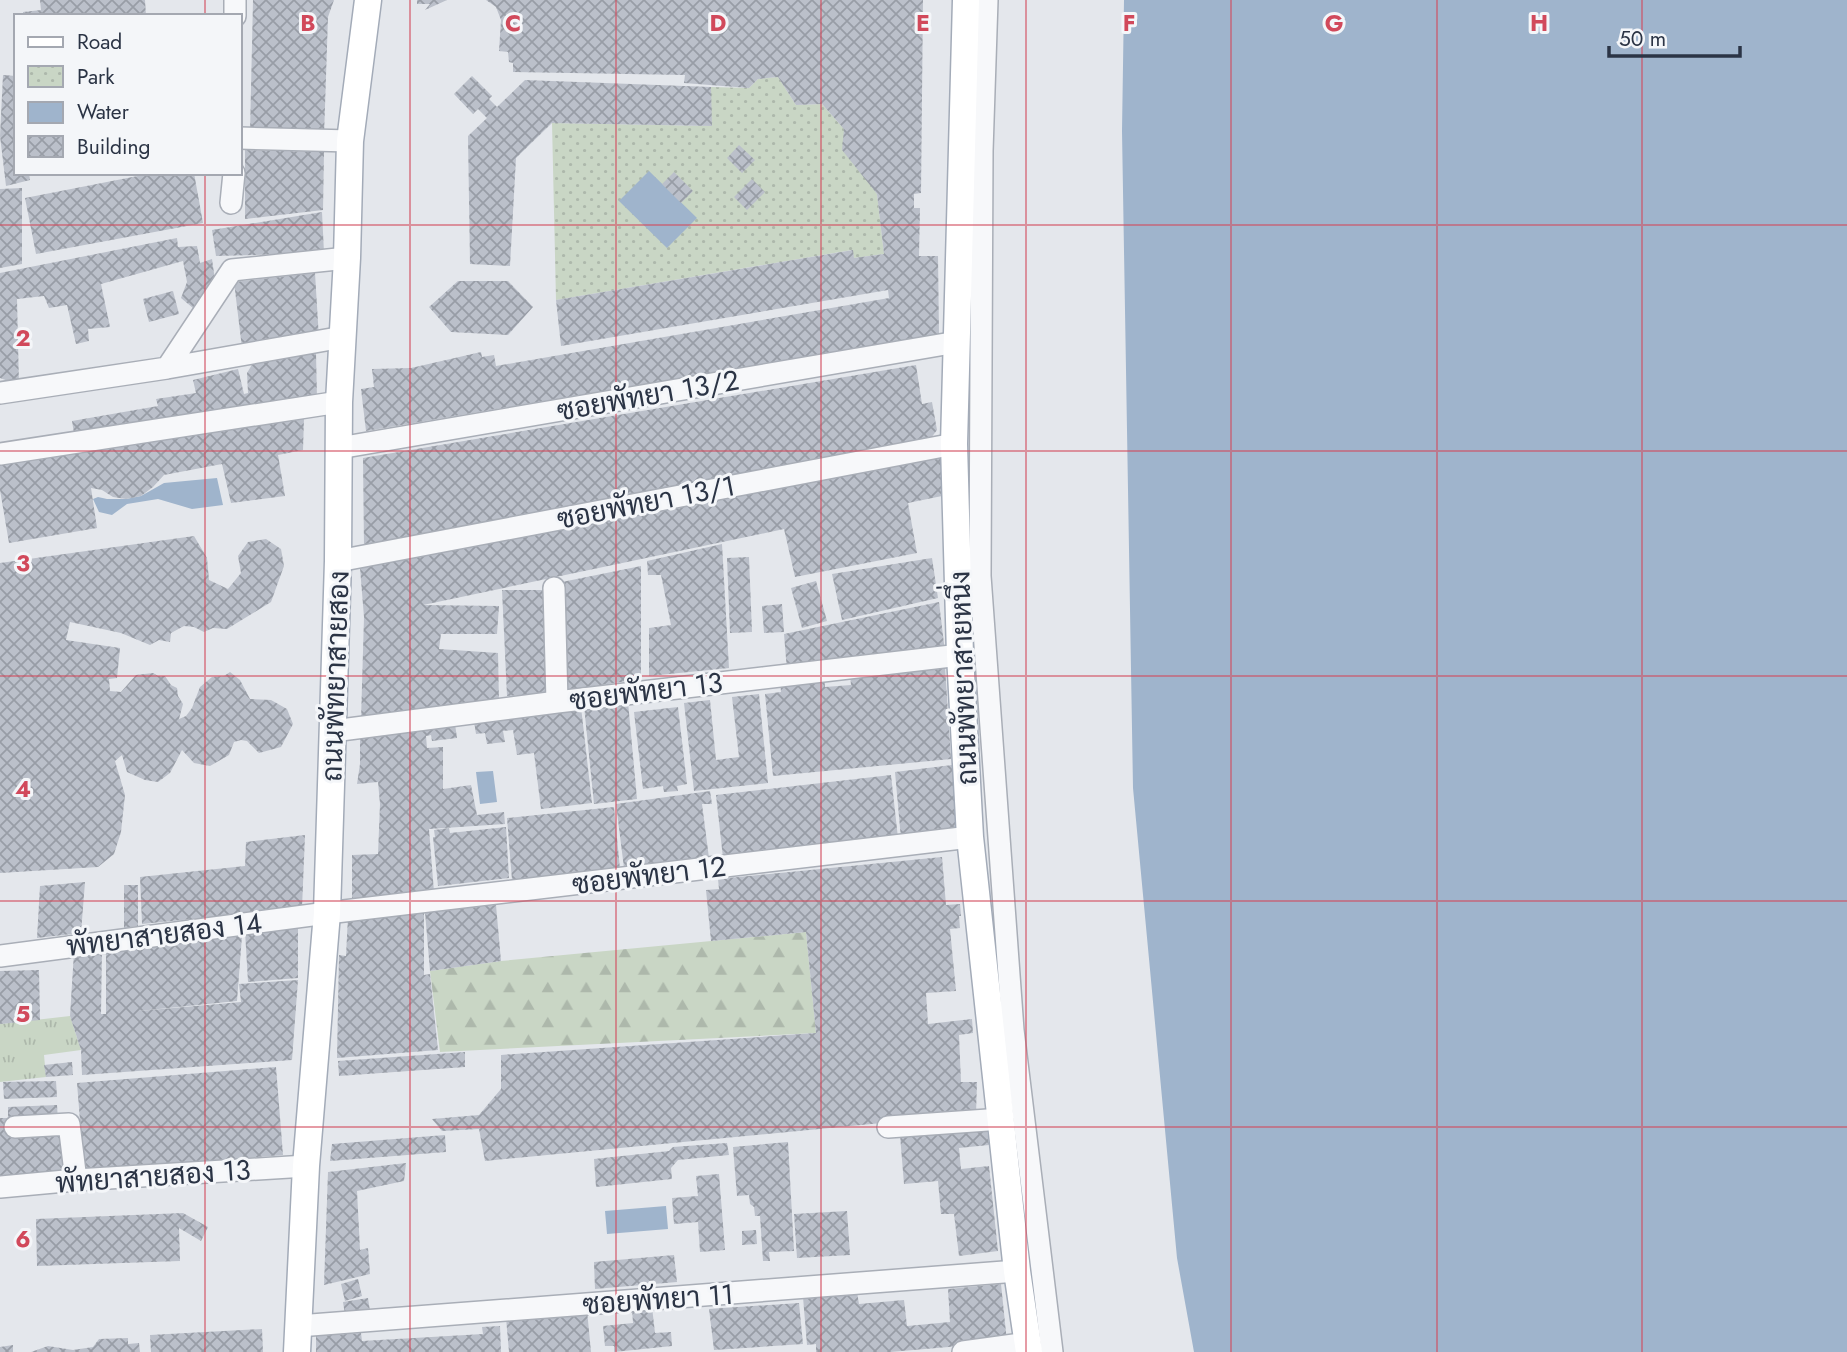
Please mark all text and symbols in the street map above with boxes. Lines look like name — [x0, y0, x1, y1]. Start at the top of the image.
text: B — [300, 6, 316, 40]
text: C — [505, 6, 521, 40]
text: D — [710, 6, 727, 40]
text: E — [916, 6, 930, 40]
text: F — [1123, 6, 1135, 40]
text: G — [1325, 6, 1343, 40]
text: H — [1530, 6, 1548, 40]
legend — [14, 14, 242, 175]
scale bar — [1609, 14, 1740, 58]
text: 50 m — [1619, 24, 1666, 54]
text: Road — [77, 27, 122, 57]
text: Park — [77, 62, 115, 92]
text: Water — [77, 97, 130, 127]
text: Building — [77, 132, 150, 162]
text: 2 — [15, 321, 31, 355]
street label: ซอยพัทยา 13/2 — [554, 359, 742, 432]
street label: ซอยพัทยา 13/1 — [553, 465, 739, 540]
text: 3 — [16, 546, 30, 580]
street label: ถนนพัทยาสายสอง — [311, 570, 360, 782]
street label: ถนนพัทยาสายหนึ่ง — [935, 570, 988, 786]
street label: ซอยพัทยา 13 — [567, 662, 725, 721]
text: 4 — [15, 772, 31, 806]
street label: ซอยพัทยา 12 — [570, 846, 728, 905]
street label: พัทยาสายสอง 14 — [64, 902, 264, 967]
text: 5 — [16, 997, 30, 1031]
street label: พัทยาสายสอง 13 — [54, 1149, 252, 1204]
text: 6 — [15, 1222, 31, 1256]
street label: ซอยพัทยา 11 — [581, 1274, 735, 1325]

